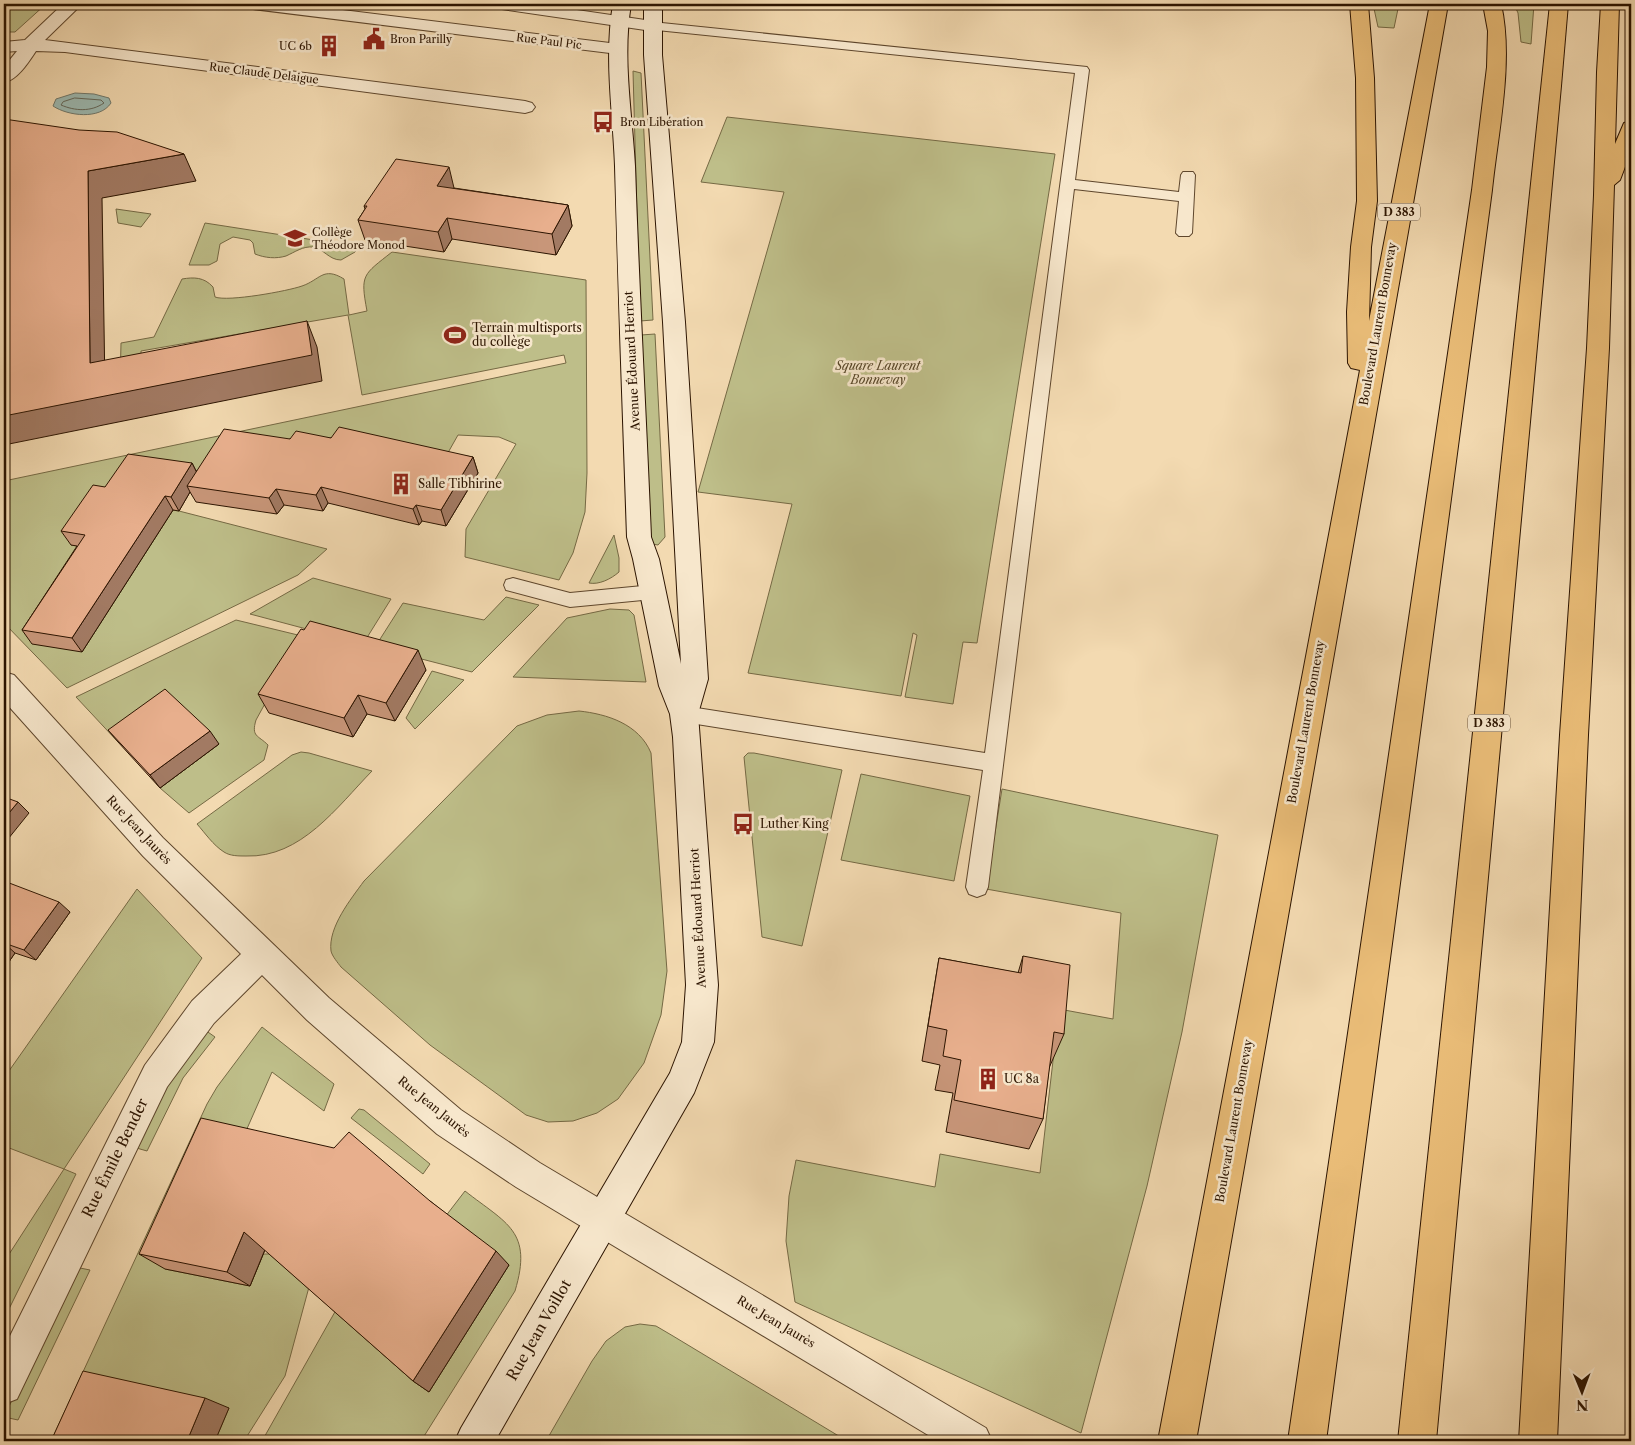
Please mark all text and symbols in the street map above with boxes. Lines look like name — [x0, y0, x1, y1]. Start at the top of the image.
public building icon: Bron Parilly — [361, 26, 387, 52]
street label: Rue Paul Pic — [515, 30, 583, 52]
place label: Bron Parilly — [390, 32, 453, 46]
building icon: UC 6b — [316, 33, 342, 59]
place label: UC 6b — [279, 39, 312, 53]
street label: Rue Claude Delaigue — [208, 59, 320, 87]
bus stop icon: Bron Libération — [590, 109, 616, 135]
place label: Bron Libération — [620, 115, 703, 129]
road number: D 383 — [1378, 203, 1420, 220]
school or university icon: Collège Théodore Monod — [282, 225, 308, 251]
place label: Collège Théodore Monod — [312, 225, 405, 252]
street label: Boulevard Laurent Bonnevay — [1356, 241, 1399, 407]
street label: Avenue Édouard Herriot — [619, 290, 643, 432]
place label: Terrain multisports du collège — [472, 320, 582, 349]
sports icon: Terrain multisports du collège — [442, 322, 468, 348]
park label: Square Laurent Bonnevay — [835, 358, 921, 387]
building icon: Salle Tibhirine — [388, 471, 414, 497]
place label: Salle Tibhirine — [418, 476, 502, 491]
street label: Boulevard Laurent Bonnevay — [1284, 639, 1327, 805]
road number: D 383 — [1468, 714, 1510, 731]
street label: Rue Jean Jaurès — [104, 792, 175, 867]
bus stop icon: Luther King — [730, 811, 756, 837]
place label: Luther King — [760, 816, 829, 831]
street label: Avenue Édouard Herriot — [685, 847, 709, 989]
street label: Boulevard Laurent Bonnevay — [1212, 1038, 1255, 1204]
building icon: UC 8a — [975, 1066, 1001, 1092]
place label: UC 8a — [1004, 1071, 1040, 1086]
street label: Rue Jean Jaurès — [395, 1073, 473, 1140]
street label: Rue Émile Bender — [77, 1094, 152, 1221]
street label: Rue Jean Voillot — [502, 1275, 576, 1384]
street label: Rue Jean Jaurès — [734, 1292, 818, 1351]
north arrow — [1558, 1368, 1608, 1418]
text: N — [1576, 1396, 1588, 1414]

